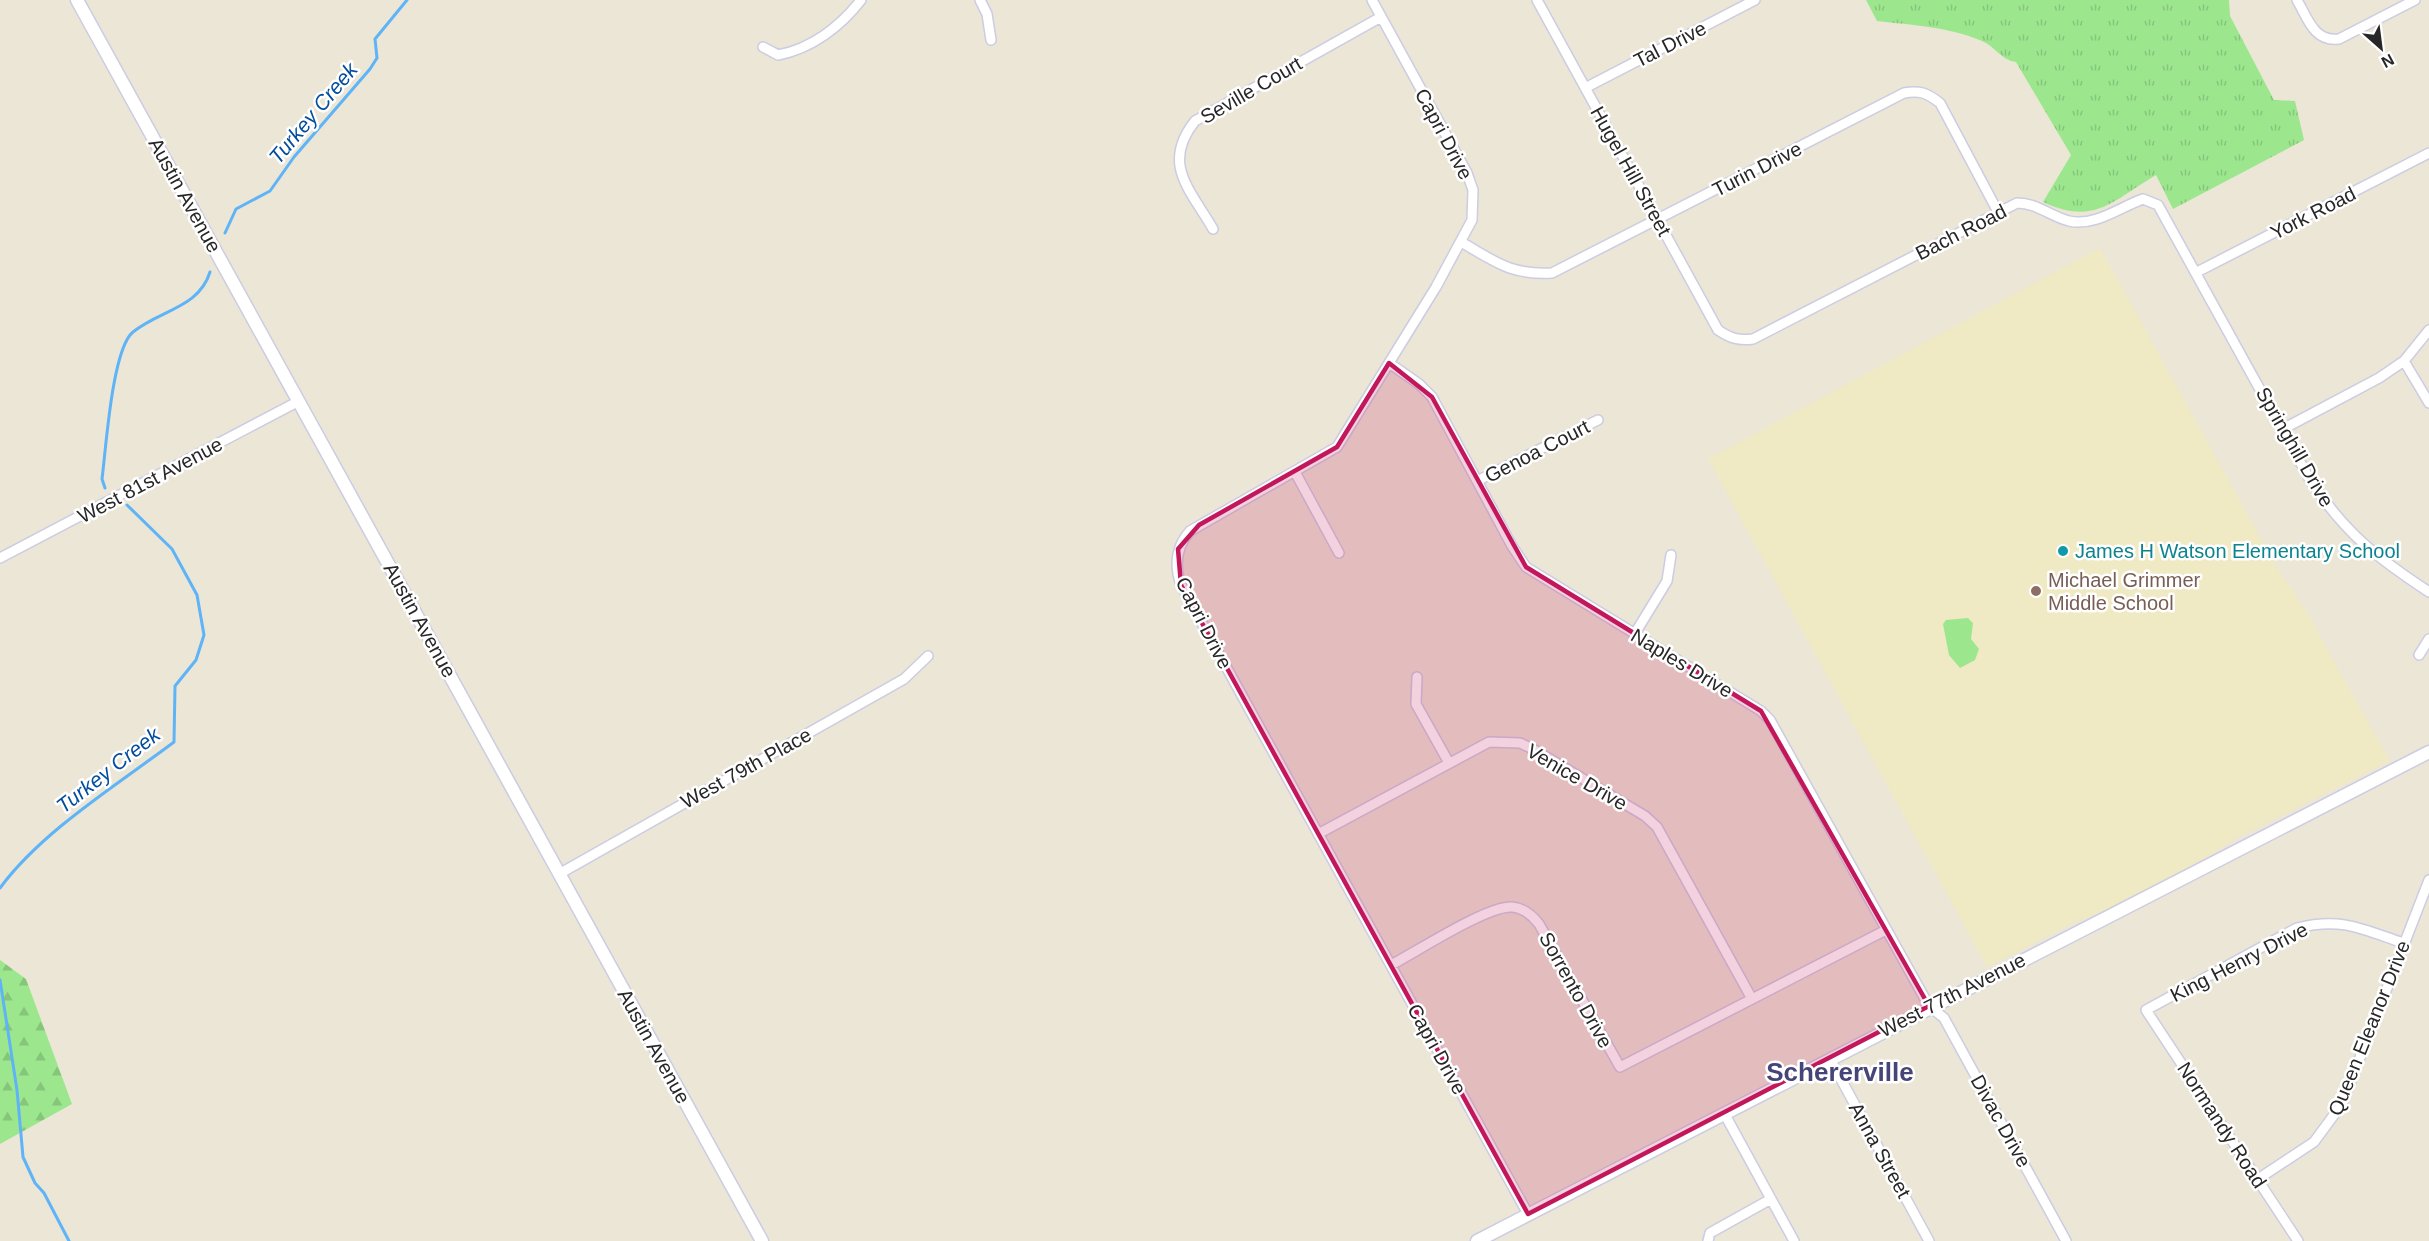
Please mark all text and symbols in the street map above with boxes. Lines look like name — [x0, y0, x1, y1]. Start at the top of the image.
street label: Tal Drive — [1630, 17, 1710, 71]
north arrow — [2351, 18, 2411, 78]
text: N — [2379, 51, 2397, 71]
street label: Seville Court — [1196, 52, 1306, 128]
water label: Turkey Creek — [264, 57, 363, 168]
street label: Capri Drive — [1411, 85, 1477, 183]
street label: Hugel Hill Street — [1586, 102, 1676, 240]
street label: Austin Avenue — [144, 134, 226, 256]
street label: Turin Drive — [1709, 137, 1805, 201]
street label: York Road — [2267, 182, 2359, 244]
street label: Bach Road — [1912, 200, 2010, 264]
street label: Springhill Drive — [2252, 383, 2338, 511]
street label: Genoa Court — [1481, 415, 1593, 487]
street label: West 81st Avenue — [74, 433, 226, 527]
place label: James H Watson Elementary School — [2075, 540, 2400, 562]
marker: James H Watson Elementary School — [2056, 544, 2070, 558]
street label: Austin Avenue — [379, 559, 461, 681]
place label: Michael Grimmer Middle School — [2048, 569, 2201, 614]
street label: Capri Drive — [1171, 573, 1237, 673]
marker: Michael Grimmer Middle School — [2029, 584, 2043, 598]
street label: Naples Drive — [1627, 624, 1737, 702]
water label: Turkey Creek — [52, 722, 165, 817]
street label: West 79th Place — [677, 723, 815, 813]
street label: Venice Drive — [1523, 739, 1631, 815]
street label: King Henry Drive — [2167, 918, 2311, 1006]
street label: Sorrento Drive — [1535, 928, 1617, 1052]
street label: Queen Eleanor Drive — [2324, 937, 2414, 1119]
street label: West 77th Avenue — [1875, 949, 2029, 1041]
street label: Austin Avenue — [613, 985, 695, 1107]
street label: Capri Drive — [1403, 1000, 1471, 1098]
district label: Schererville — [1766, 1057, 1914, 1087]
street label: Normandy Road — [2173, 1058, 2271, 1192]
street label: Divac Drive — [1967, 1071, 2035, 1171]
street label: Anna Street — [1845, 1098, 1915, 1202]

